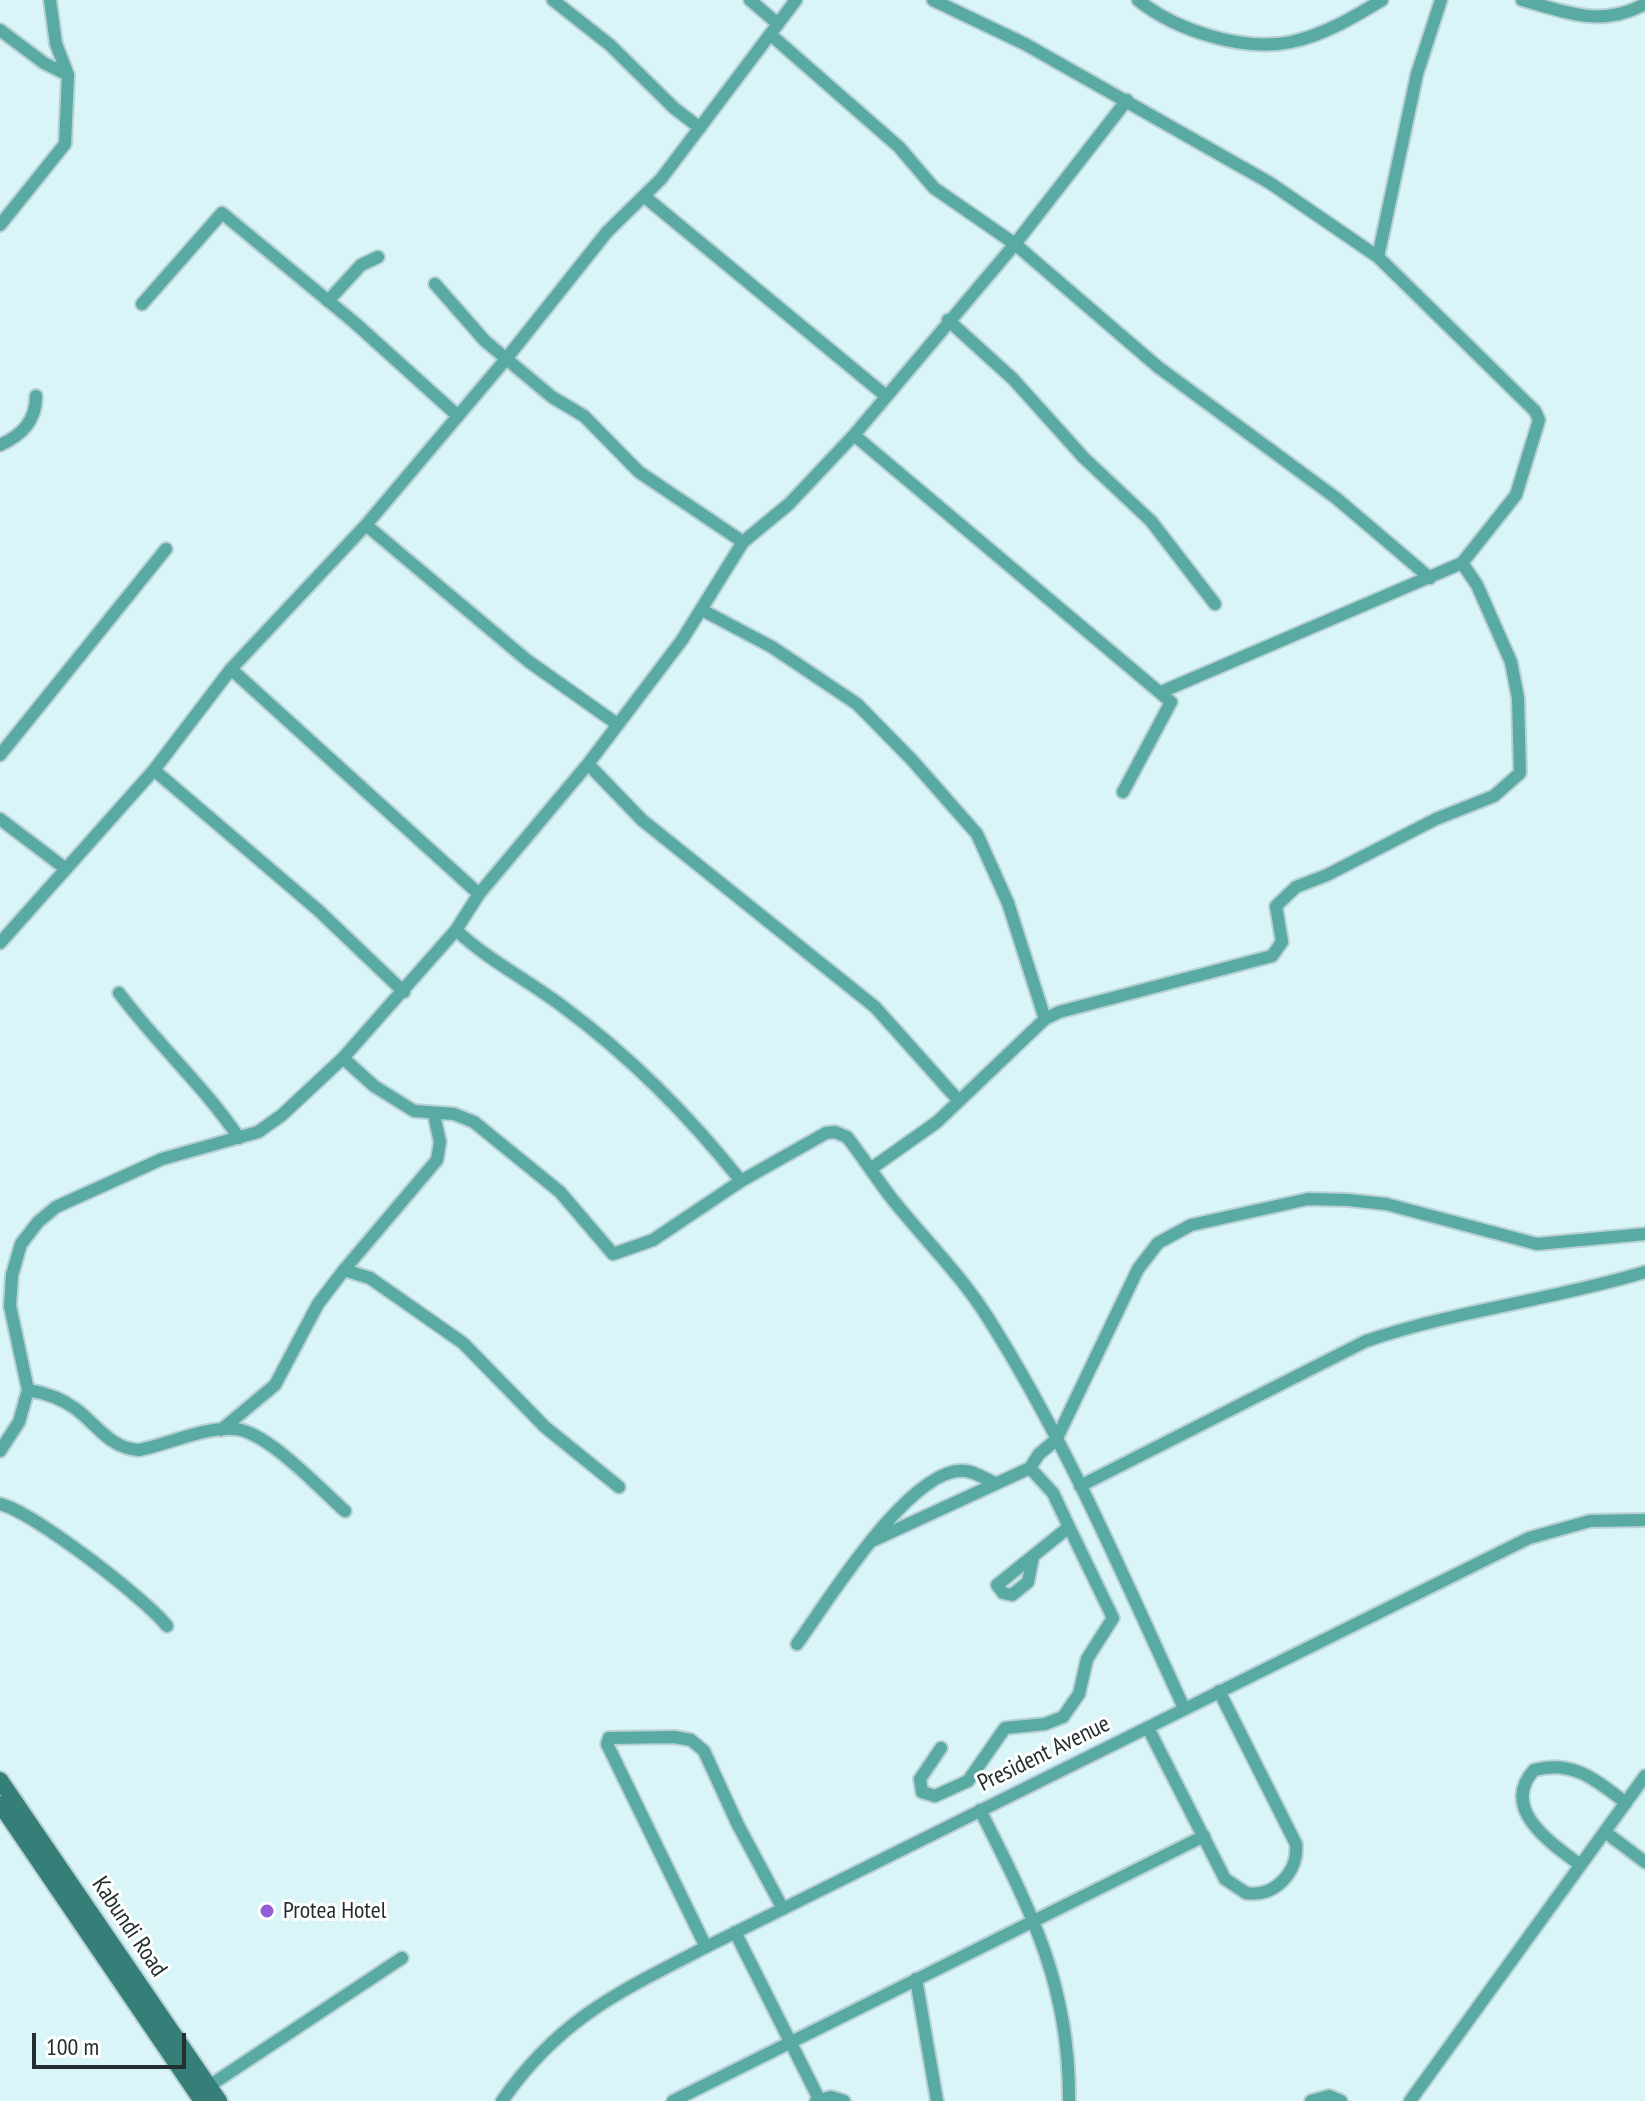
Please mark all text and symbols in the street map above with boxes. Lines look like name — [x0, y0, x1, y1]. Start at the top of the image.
street label: President Avenue — [973, 1710, 1115, 1798]
street label: Kabundi Road — [85, 1872, 173, 1982]
place label: Protea Hotel — [283, 1897, 386, 1925]
marker: Protea Hotel — [258, 1902, 276, 1920]
scale bar — [36, 2017, 190, 2067]
text: 100 m — [46, 2031, 99, 2062]

